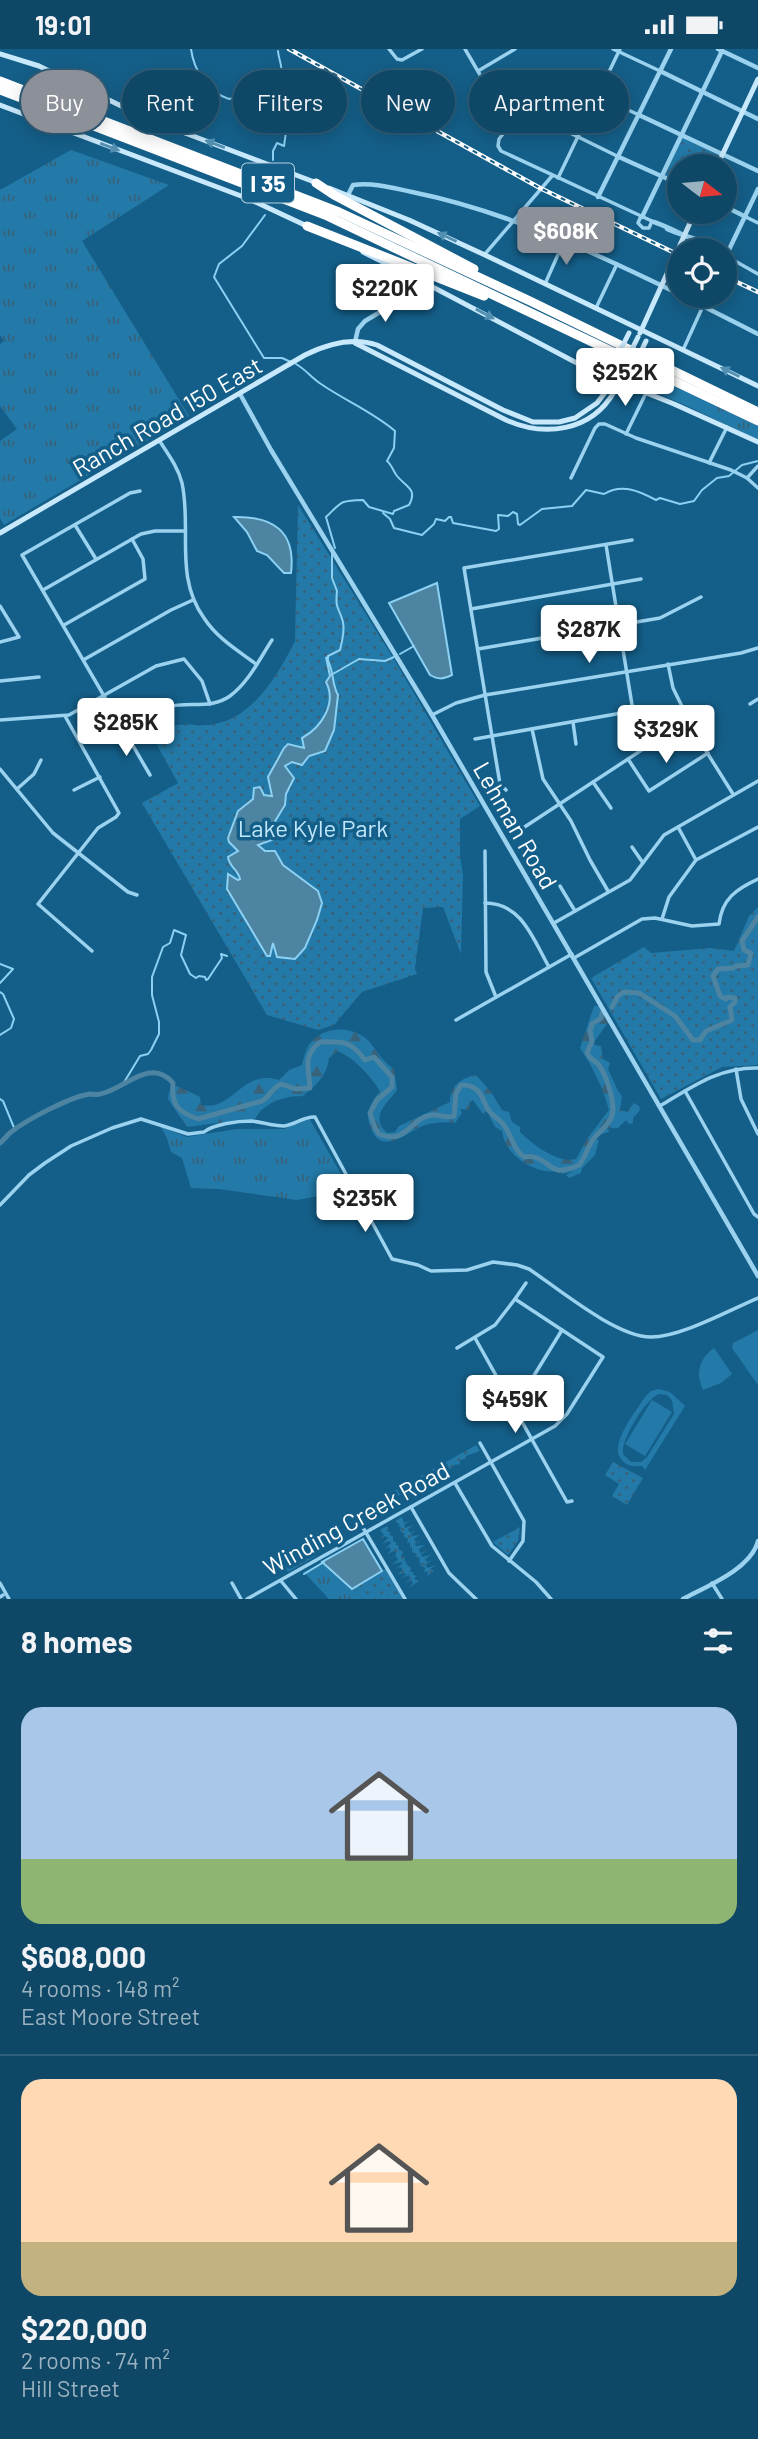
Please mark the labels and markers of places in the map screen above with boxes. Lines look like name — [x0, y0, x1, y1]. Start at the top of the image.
pin: $608K — [517, 207, 615, 267]
pin: $220K — [336, 265, 434, 324]
pin: $252K — [576, 349, 674, 408]
pin: $287K — [540, 605, 638, 665]
pin: $285K — [77, 699, 175, 758]
pin: $329K — [617, 705, 715, 765]
pin: $235K — [316, 1175, 414, 1234]
pin: $459K — [466, 1375, 564, 1435]

